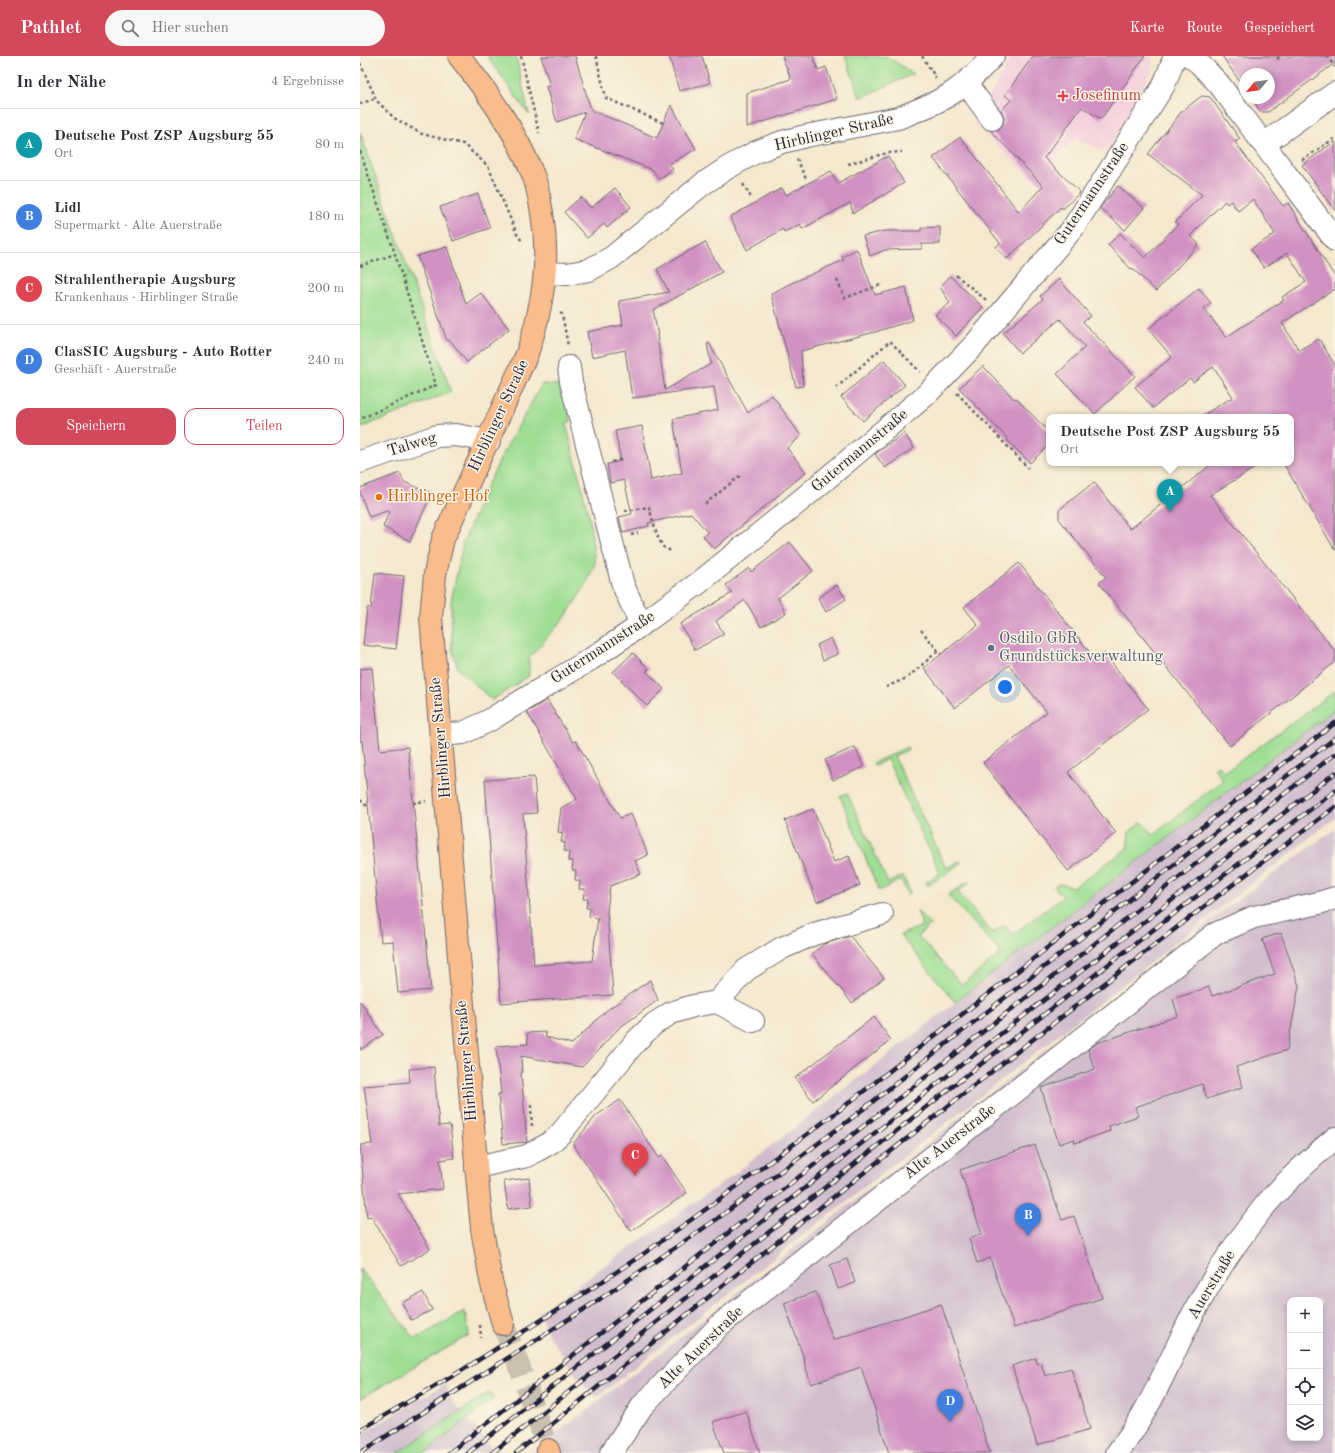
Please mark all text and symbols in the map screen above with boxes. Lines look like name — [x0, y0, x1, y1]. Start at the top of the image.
search box — [105, 10, 385, 46]
icon: search — [119, 17, 141, 39]
text: Pathlet — [20, 19, 81, 38]
text: Hier suchen — [151, 21, 229, 36]
text: Karte — [1130, 21, 1164, 35]
text: Route — [1186, 21, 1222, 35]
text: Gespeichert — [1244, 21, 1315, 35]
north arrow — [1239, 68, 1275, 104]
text: In der Nähe — [16, 74, 106, 91]
text: 4 Ergebnisse — [271, 75, 344, 88]
place label: Josefinum — [1072, 88, 1142, 104]
marker: Josefinum — [1057, 90, 1069, 102]
street label: Hirblinger Straße — [773, 112, 895, 154]
text: Deutsche Post ZSP Augsburg 55 — [54, 129, 274, 144]
text: A — [24, 138, 34, 151]
text: 80 m — [315, 138, 344, 151]
street label: Gutermannstraße — [1052, 140, 1132, 248]
text: Ort — [54, 147, 73, 160]
text: Lidl — [54, 201, 81, 216]
text: B — [24, 210, 34, 223]
text: 180 m — [307, 210, 344, 223]
text: Supermarkt · Alte Auerstraße — [54, 219, 222, 232]
text: Strahlentherapie Augsburg — [54, 273, 236, 288]
text: C — [25, 282, 33, 295]
text: 200 m — [307, 282, 344, 295]
text: Krankenhaus · Hirblinger Straße — [54, 291, 238, 304]
text: ClasSIC Augsburg - Auto Rotter — [54, 345, 272, 360]
text: D — [24, 354, 34, 367]
text: 240 m — [307, 354, 344, 367]
street label: Hirblinger Straße — [466, 357, 532, 475]
text: Geschäft · Auerstraße — [54, 363, 177, 376]
street label: Gutermannstraße — [809, 406, 911, 496]
button: Speichern — [16, 408, 176, 445]
button: Teilen — [184, 408, 344, 445]
popup — [1046, 414, 1294, 466]
text: Deutsche Post ZSP Augsburg 55 — [1060, 425, 1280, 440]
street label: Talweg — [386, 430, 439, 460]
text: Ort — [1060, 443, 1079, 456]
pin: A — [1157, 479, 1183, 512]
place label: Hirblinger Hof — [387, 489, 490, 505]
marker: Hirblinger Hof — [374, 492, 384, 502]
street label: Gutermannstraße — [548, 609, 658, 687]
place label: Osdilo GbR Grundstücksverwaltung — [999, 631, 1163, 665]
marker: Osdilo GbR Grundstücksverwaltung — [986, 643, 996, 653]
street label: Hirblinger Straße — [428, 677, 454, 799]
your location — [995, 677, 1015, 697]
street label: Hirblinger Straße — [454, 1000, 480, 1122]
street label: Alte Auerstraße — [901, 1101, 999, 1183]
pin: C — [622, 1143, 648, 1176]
pin: B — [1015, 1203, 1041, 1236]
street label: Auerstraße — [1185, 1248, 1239, 1322]
map controls — [1287, 1297, 1323, 1441]
button: + — [1287, 1297, 1323, 1333]
street label: Alte Auerstraße — [655, 1304, 747, 1392]
button: − — [1287, 1333, 1323, 1369]
button: locate — [1287, 1369, 1323, 1405]
pin: D — [937, 1389, 963, 1422]
button: layers — [1287, 1405, 1323, 1441]

